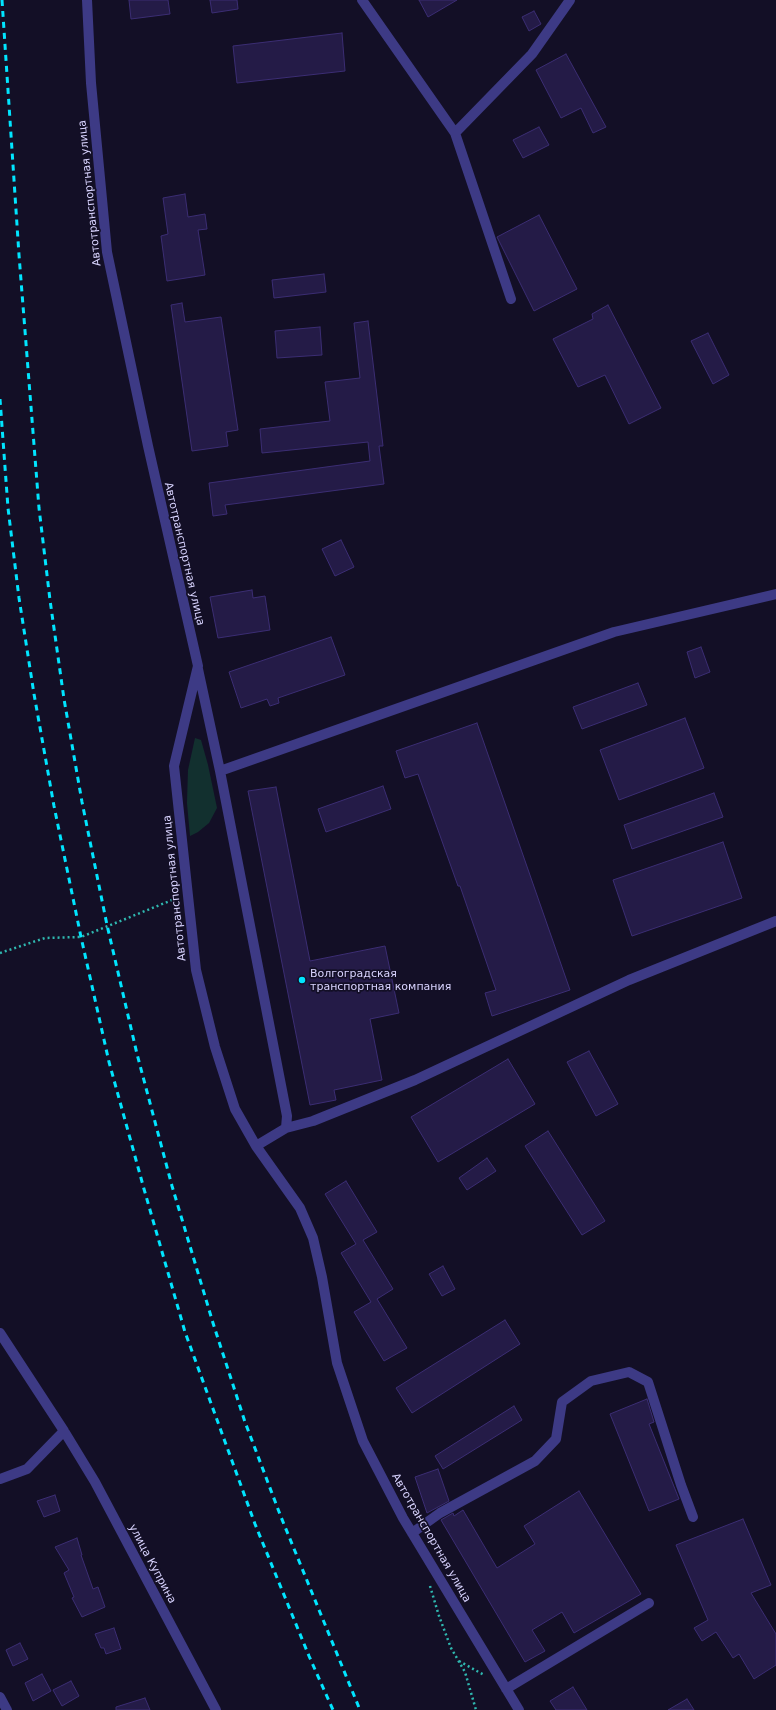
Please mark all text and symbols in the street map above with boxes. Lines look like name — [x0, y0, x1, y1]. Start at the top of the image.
street label: Автотранспортная улица — [76, 119, 104, 267]
street label: Автотранспортная улица — [161, 481, 207, 627]
street label: Автотранспортная улица — [161, 814, 189, 962]
place label: Волгоградская транспортная компания — [310, 967, 451, 993]
marker: Волгоградская транспортная компания — [297, 975, 307, 985]
street label: Автотранспортная улица — [389, 1471, 473, 1605]
street label: улица Куприна — [126, 1522, 178, 1606]

